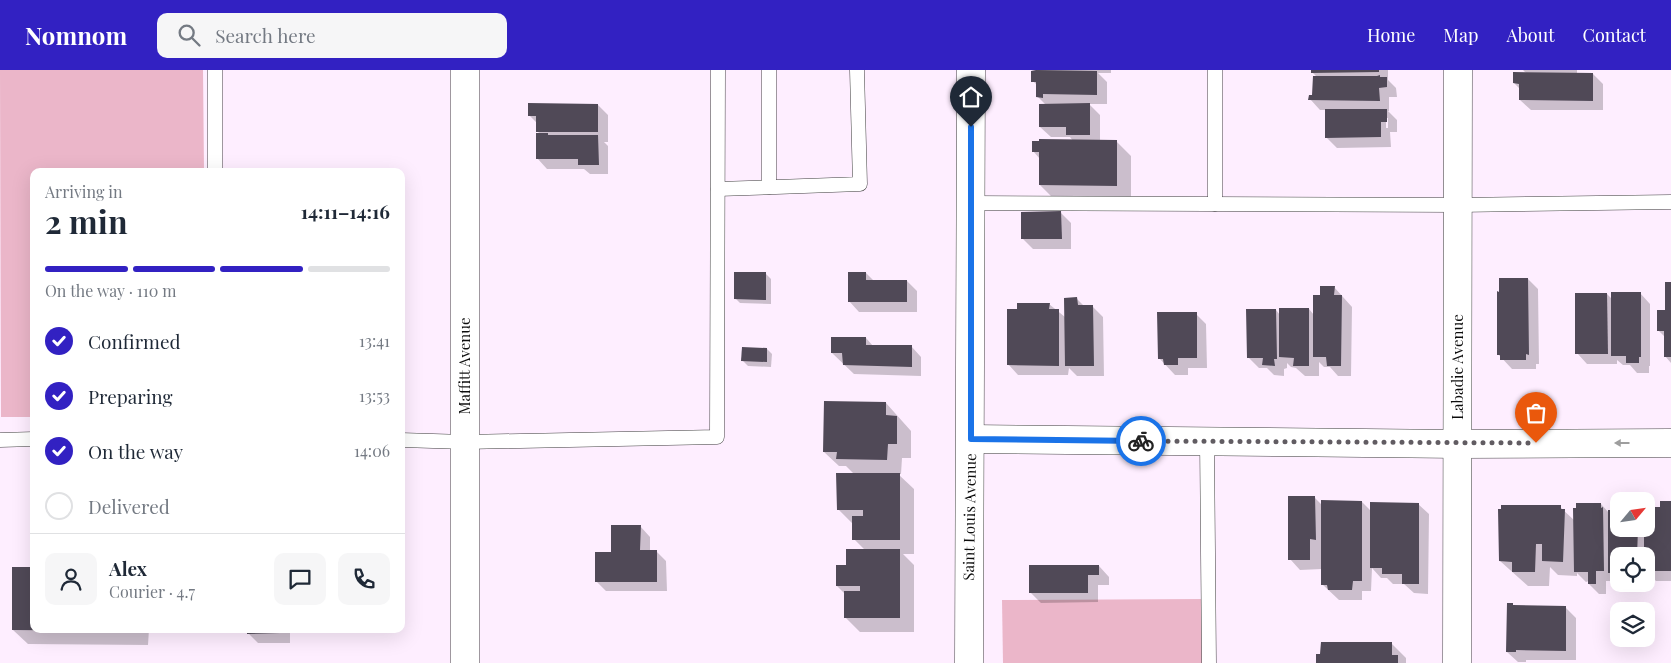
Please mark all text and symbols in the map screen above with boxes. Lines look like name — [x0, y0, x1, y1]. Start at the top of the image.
search box — [157, 13, 507, 58]
text: Nomnom — [25, 19, 127, 51]
icon: search — [175, 21, 203, 49]
text: Search here — [215, 22, 316, 48]
text: Home — [1367, 23, 1415, 47]
text: Map — [1443, 23, 1478, 47]
text: About — [1506, 23, 1555, 47]
text: Contact — [1583, 23, 1646, 47]
pin — [950, 76, 992, 127]
icon: home — [957, 83, 985, 111]
text: Arriving in — [45, 181, 123, 202]
text: 14:11–14:16 — [301, 198, 390, 224]
text: 2 min — [45, 199, 128, 242]
text: On the way · 110 m — [45, 280, 177, 301]
street label: Labadie Avenue — [1447, 314, 1467, 420]
street label: Maffitt Avenue — [454, 317, 474, 415]
icon: check — [45, 327, 73, 355]
text: Confirmed — [88, 328, 181, 354]
text: 13:41 — [359, 330, 390, 351]
icon: check — [45, 382, 73, 410]
text: Preparing — [88, 383, 173, 409]
text: 13:53 — [359, 385, 390, 406]
pin — [1515, 392, 1557, 443]
icon: bag — [1522, 399, 1550, 427]
courier — [1116, 416, 1166, 466]
icon: bike — [1127, 427, 1155, 455]
icon: check — [45, 437, 73, 465]
text: On the way — [88, 438, 183, 464]
one-way arrow — [1614, 439, 1630, 447]
text: 14:06 — [354, 440, 390, 461]
street label: Saint Louis Avenue — [958, 453, 980, 581]
north arrow — [1610, 492, 1655, 538]
map controls — [1610, 492, 1655, 647]
text: Delivered — [88, 493, 170, 519]
button: locate — [1610, 547, 1655, 592]
button: person — [45, 553, 97, 605]
button: chat — [274, 553, 326, 605]
button: phone — [338, 553, 390, 605]
text: Alex — [109, 555, 147, 581]
text: Courier · 4.7 — [109, 581, 195, 602]
button: layers — [1610, 602, 1655, 647]

